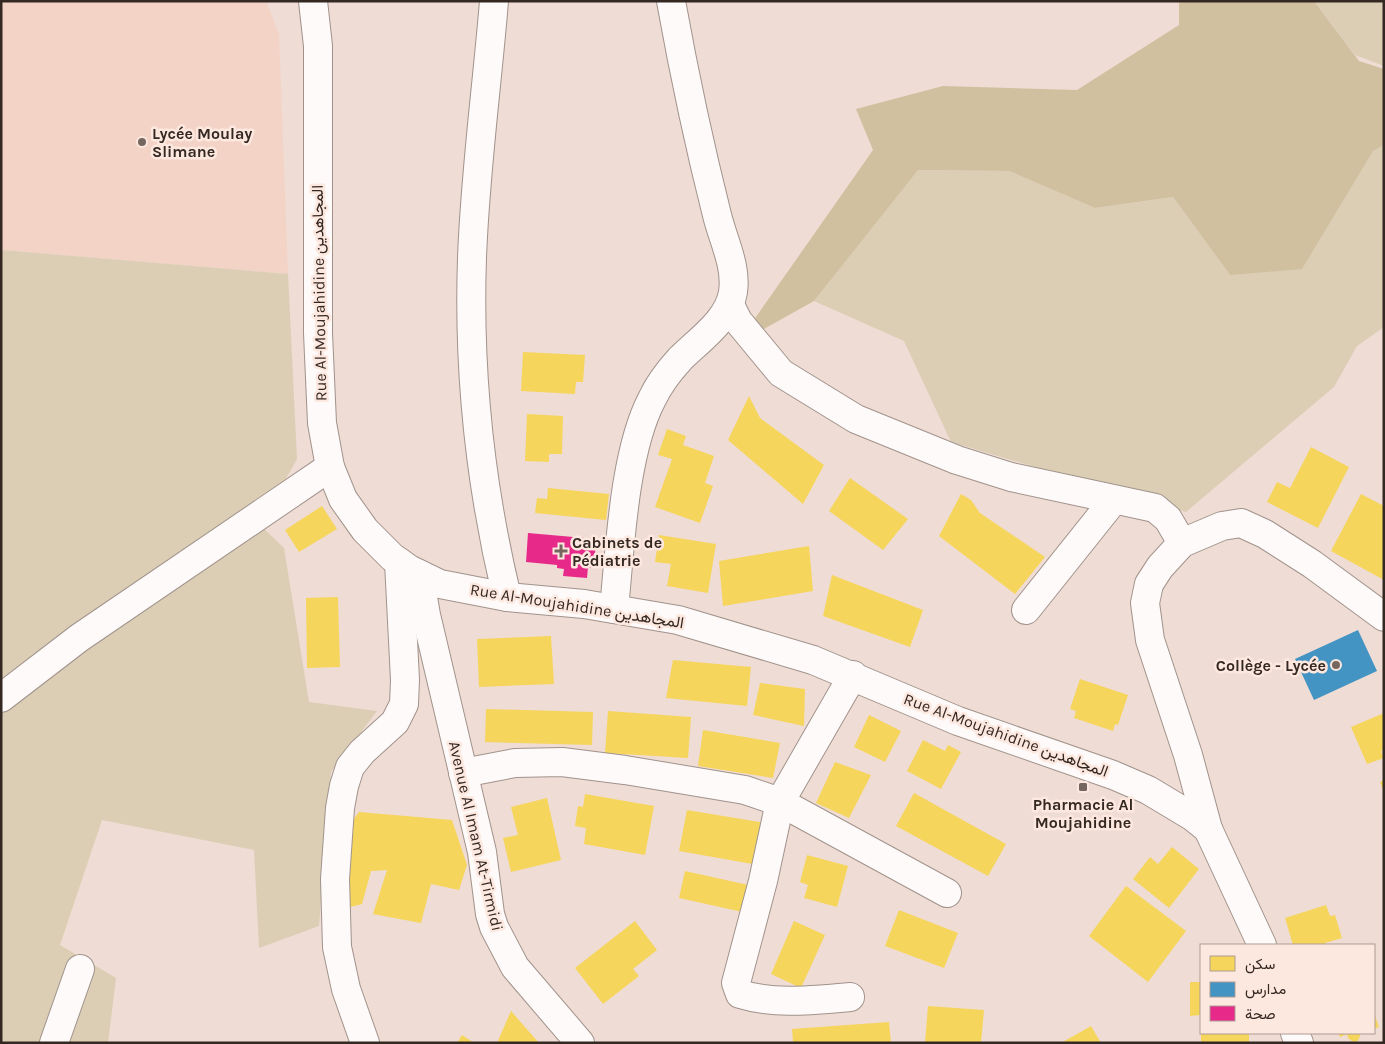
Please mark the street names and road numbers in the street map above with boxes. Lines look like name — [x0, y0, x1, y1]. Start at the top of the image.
street label: Rue Al-Moujahidine المجاهدين — [308, 185, 331, 401]
street label: Rue Al-Moujahidine المجاهدين — [469, 580, 685, 633]
street label: Rue Al-Moujahidine المجاهدين — [901, 689, 1111, 782]
street label: Avenue Al Imam At-Tirmidi — [445, 739, 507, 933]

